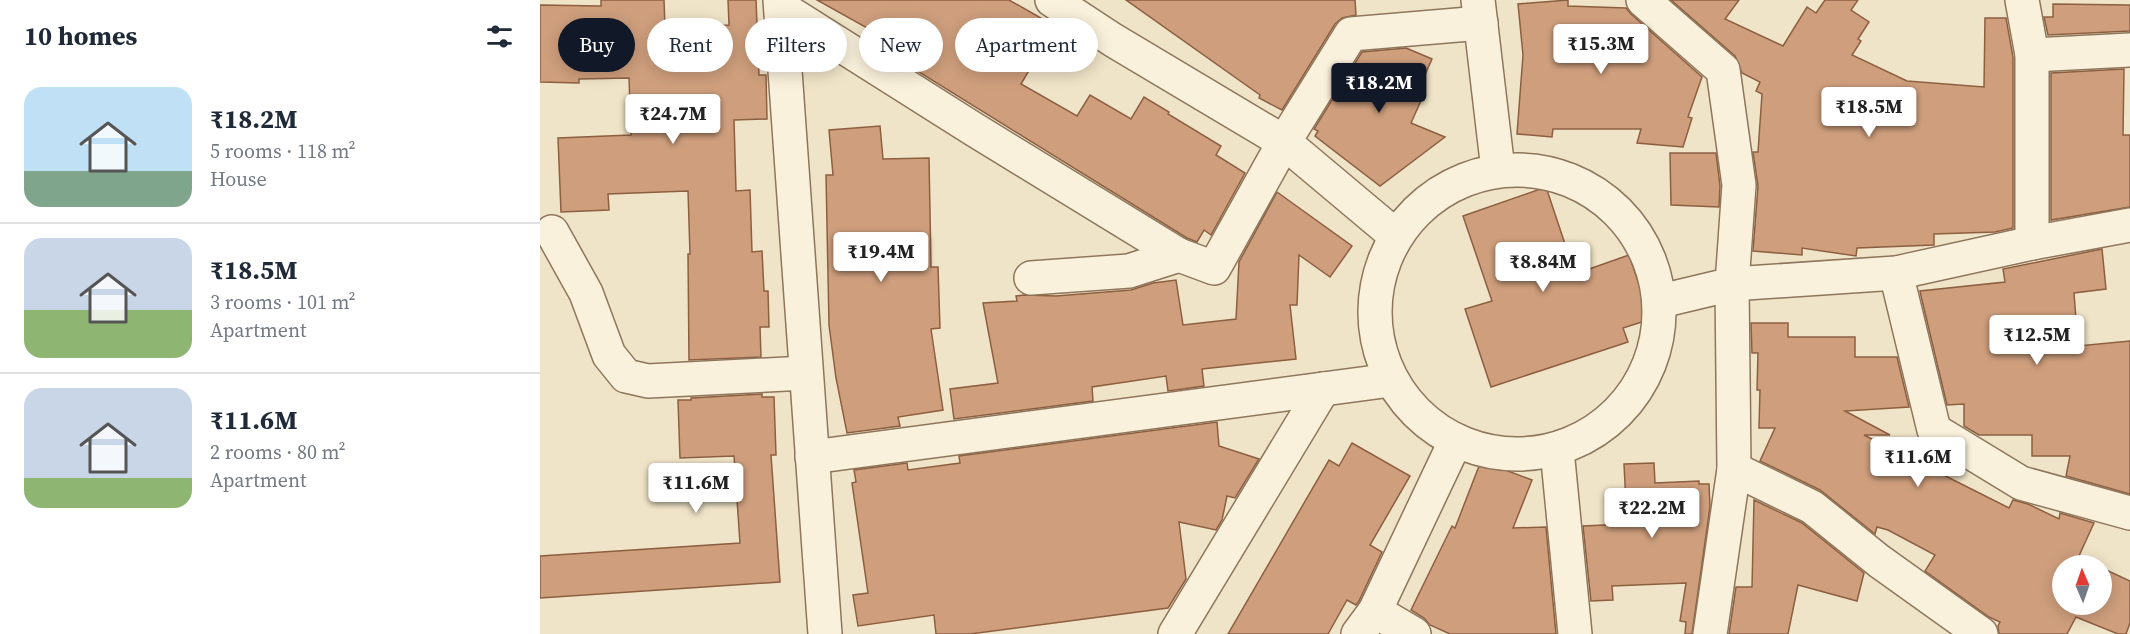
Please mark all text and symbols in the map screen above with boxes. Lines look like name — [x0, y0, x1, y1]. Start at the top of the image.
text: 10 homes — [24, 18, 137, 54]
chip: Buy — [558, 18, 635, 72]
chip: Rent — [647, 18, 733, 72]
chip: Filters — [745, 18, 847, 72]
chip: New — [859, 18, 943, 72]
chip: Apartment — [955, 18, 1098, 72]
icon: filters — [483, 20, 516, 53]
pin: ₹15.3M — [1552, 24, 1650, 75]
text: ₹15.3M — [1567, 29, 1635, 57]
pin: ₹18.2M — [1330, 63, 1428, 114]
text: ₹18.2M — [1345, 68, 1413, 96]
pin: ₹18.5M — [1820, 87, 1918, 138]
text: ₹18.5M — [1835, 92, 1903, 120]
pin: ₹24.7M — [624, 94, 722, 145]
text: ₹24.7M — [639, 99, 707, 127]
text: ₹18.2M — [210, 101, 297, 137]
icon: home — [72, 111, 144, 183]
text: 5 rooms · 118 m² — [210, 137, 356, 165]
text: House — [210, 165, 267, 193]
pin: ₹19.4M — [832, 232, 930, 283]
text: ₹19.4M — [847, 237, 915, 265]
pin: ₹8.84M — [1494, 242, 1592, 293]
text: ₹8.84M — [1509, 247, 1577, 275]
text: ₹18.5M — [210, 252, 297, 288]
icon: home — [72, 262, 144, 334]
text: 3 rooms · 101 m² — [210, 288, 356, 316]
pin: ₹12.5M — [1988, 315, 2086, 366]
text: Apartment — [210, 316, 307, 344]
text: ₹12.5M — [2003, 320, 2071, 348]
text: ₹11.6M — [210, 402, 297, 438]
icon: home — [72, 412, 144, 484]
pin: ₹11.6M — [1869, 437, 1967, 488]
text: 2 rooms · 80 m² — [210, 438, 346, 466]
text: ₹11.6M — [1884, 442, 1952, 470]
pin: ₹11.6M — [647, 463, 745, 514]
text: Apartment — [210, 466, 307, 494]
text: ₹11.6M — [662, 468, 730, 496]
pin: ₹22.2M — [1603, 488, 1701, 539]
text: ₹22.2M — [1618, 493, 1686, 521]
north arrow — [2052, 555, 2112, 615]
map controls — [2052, 555, 2112, 615]

